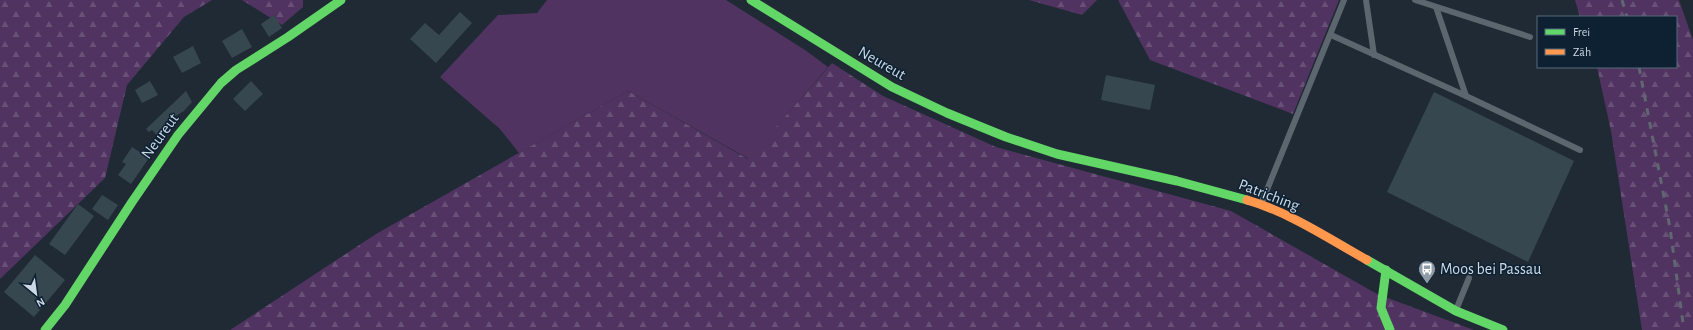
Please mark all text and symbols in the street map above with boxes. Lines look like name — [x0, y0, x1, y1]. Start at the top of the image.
legend — [1537, 16, 1677, 68]
text: Frei — [1573, 26, 1590, 38]
street label: Neureut — [856, 43, 908, 83]
text: Zäh — [1573, 46, 1591, 58]
street label: Neureut — [138, 110, 182, 162]
street label: Patriching — [1236, 176, 1302, 214]
bus stop icon: Moos bei Passau — [1417, 259, 1437, 284]
place label: Moos bei Passau — [1440, 261, 1541, 277]
north arrow — [16, 274, 56, 314]
text: N — [35, 296, 47, 309]

